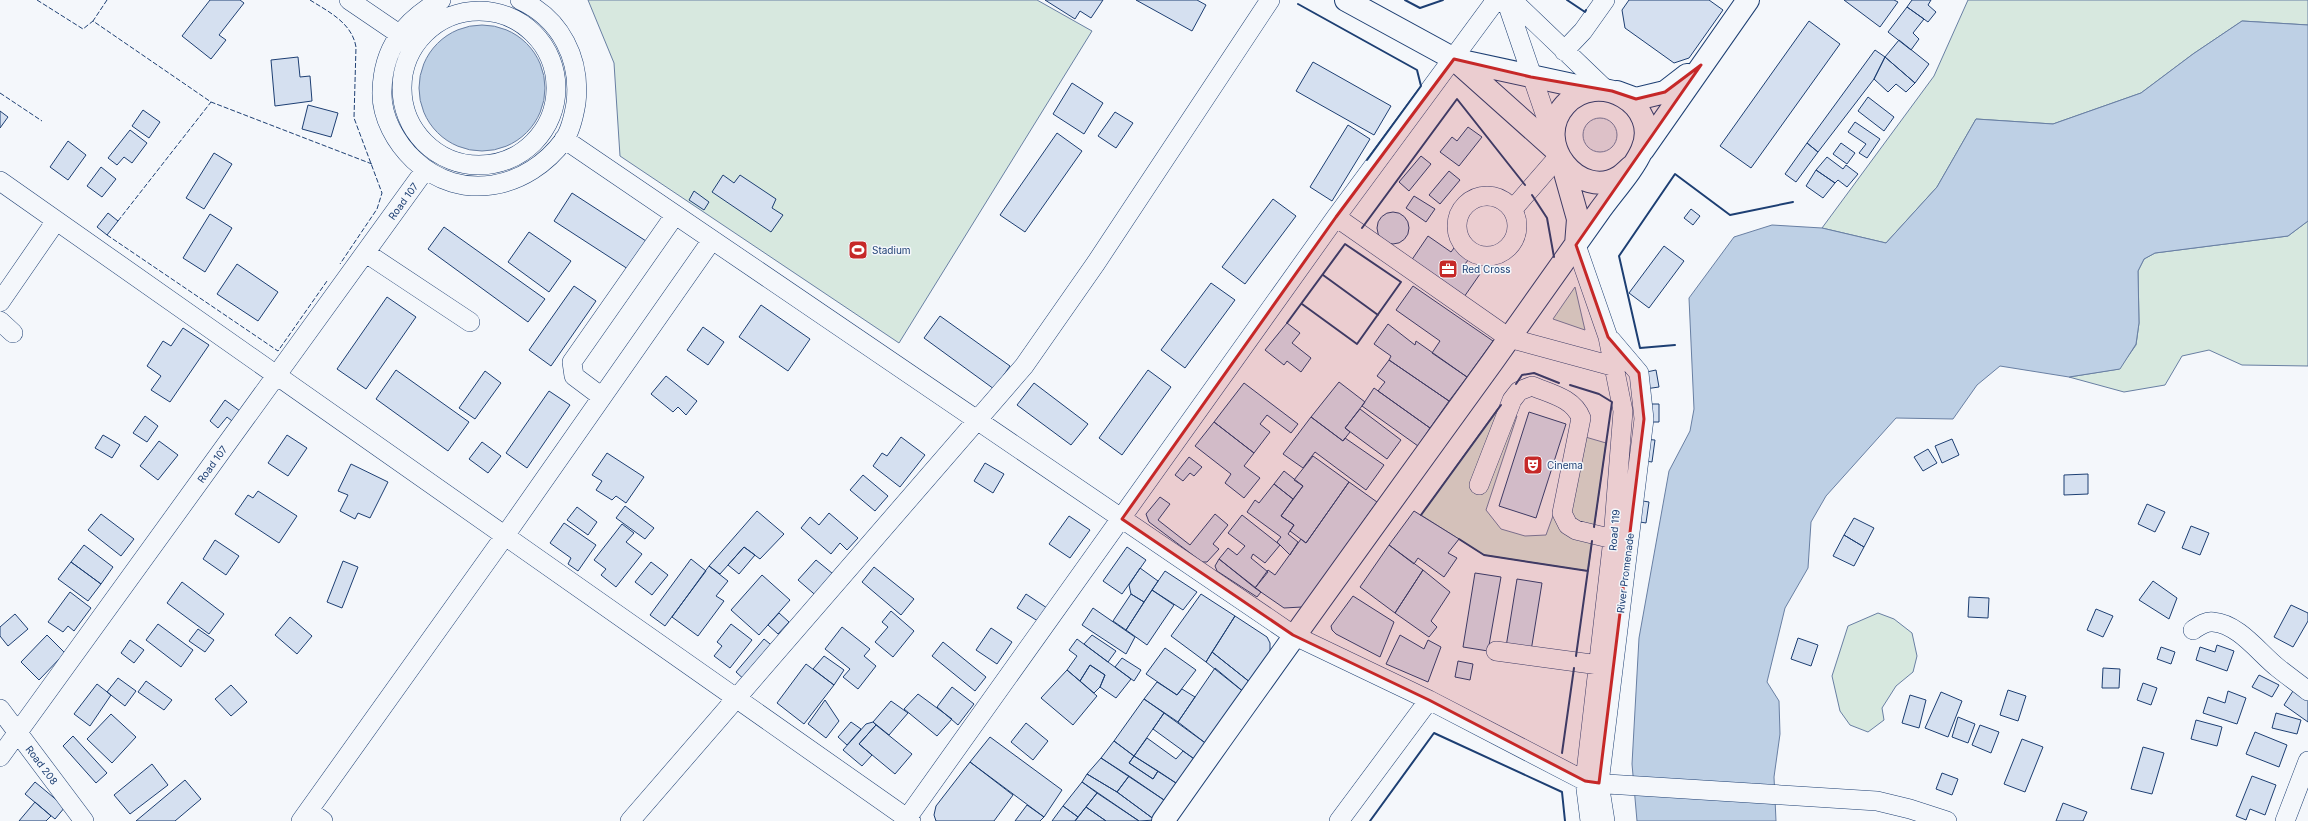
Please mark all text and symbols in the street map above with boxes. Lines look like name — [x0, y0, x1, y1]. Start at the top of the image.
street label: Road 107 — [386, 180, 421, 222]
sports icon: Stadium — [847, 239, 869, 261]
place label: Stadium — [872, 244, 911, 256]
office icon: Red Cross — [1437, 258, 1459, 280]
place label: Red Cross — [1462, 263, 1511, 275]
street label: Road 107 — [195, 443, 230, 485]
theatre icon: Cinema — [1522, 454, 1544, 476]
place label: Cinema — [1547, 459, 1583, 471]
street label: Road 119 — [1606, 509, 1622, 551]
street label: River Promenade — [1614, 532, 1636, 614]
street label: Road 208 — [24, 743, 60, 787]

